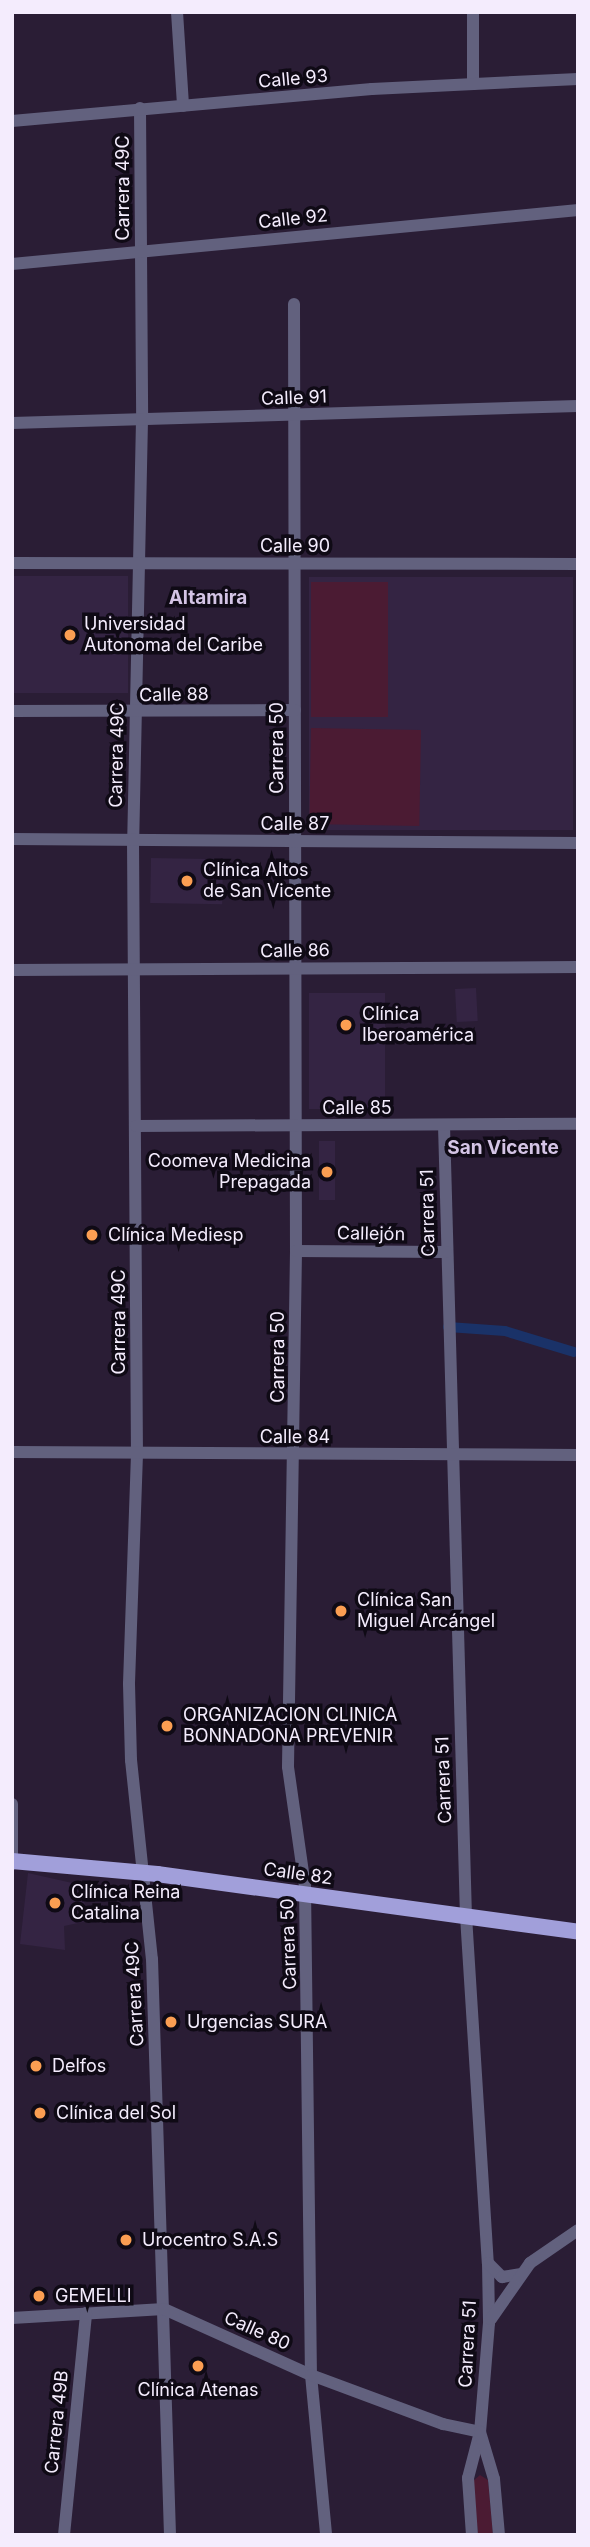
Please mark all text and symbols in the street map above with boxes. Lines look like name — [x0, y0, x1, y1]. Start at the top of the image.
street label: Calle 93 — [257, 65, 329, 93]
street label: Carrera 49C — [112, 135, 134, 241]
street label: Calle 92 — [257, 205, 329, 233]
street label: Calle 91 — [261, 386, 327, 410]
street label: Calle 90 — [260, 535, 330, 557]
district label: Altamira — [169, 587, 247, 609]
place label: Universidad Autonoma del Caribe — [84, 614, 263, 656]
marker: Universidad Autonoma del Caribe — [62, 627, 78, 643]
street label: Calle 88 — [139, 684, 209, 706]
street label: Carrera 49C — [105, 702, 129, 808]
street label: Carrera 50 — [266, 702, 288, 794]
street label: Calle 87 — [261, 813, 329, 835]
place label: Clínica Altos de San Vicente — [203, 860, 331, 903]
marker: Clínica Altos de San Vicente — [177, 871, 197, 891]
street label: Calle 86 — [260, 940, 330, 962]
place label: Clínica Iberoamérica — [362, 1004, 474, 1046]
marker: Clínica Iberoamérica — [336, 1015, 356, 1035]
street label: Calle 85 — [322, 1097, 392, 1119]
district label: San Vicente — [447, 1137, 559, 1159]
place label: Coomeva Medicina Prepagada — [148, 1151, 311, 1194]
marker: Coomeva Medicina Prepagada — [317, 1162, 337, 1182]
street label: Carrera 51 — [416, 1169, 440, 1257]
street label: Callejón — [337, 1223, 405, 1245]
place label: Clínica Mediesp — [108, 1224, 244, 1246]
marker: Clínica Mediesp — [82, 1225, 102, 1245]
street label: Carrera 49C — [108, 1269, 130, 1375]
street label: Carrera 50 — [267, 1311, 289, 1403]
street label: Calle 84 — [260, 1426, 330, 1448]
place label: Clínica San Miguel Arcángel — [357, 1590, 495, 1632]
marker: Clínica San Miguel Arcángel — [331, 1601, 351, 1621]
place label: ORGANIZACION CLINICA BONNADONA PREVENIR — [183, 1705, 397, 1748]
marker: ORGANIZACION CLINICA BONNADONA PREVENIR — [157, 1716, 177, 1736]
street label: Carrera 51 — [432, 1736, 456, 1824]
street label: Calle 82 — [262, 1858, 334, 1890]
place label: Clínica Reina Catalina — [71, 1882, 180, 1924]
marker: Clínica Reina Catalina — [45, 1893, 65, 1913]
street label: Carrera 50 — [277, 1898, 301, 1990]
street label: Carrera 49C — [121, 1941, 149, 2047]
place label: Urgencias SURA — [187, 2011, 327, 2033]
marker: Urgencias SURA — [161, 2012, 181, 2032]
place label: Delfos — [52, 2055, 106, 2077]
marker: Delfos — [26, 2056, 46, 2076]
place label: Clínica del Sol — [56, 2102, 176, 2124]
marker: Clínica del Sol — [30, 2103, 50, 2123]
place label: Urocentro S.A.S — [142, 2229, 278, 2251]
marker: Urocentro S.A.S — [116, 2230, 136, 2250]
place label: GEMELLI — [55, 2285, 132, 2307]
marker: GEMELLI — [29, 2286, 49, 2306]
street label: Carrera 51 — [455, 2300, 481, 2388]
street label: Calle 80 — [221, 2307, 293, 2355]
marker: Clínica Atenas — [188, 2356, 208, 2376]
street label: Carrera 49B — [41, 2369, 73, 2475]
place label: Clínica Atenas — [137, 2379, 259, 2401]

